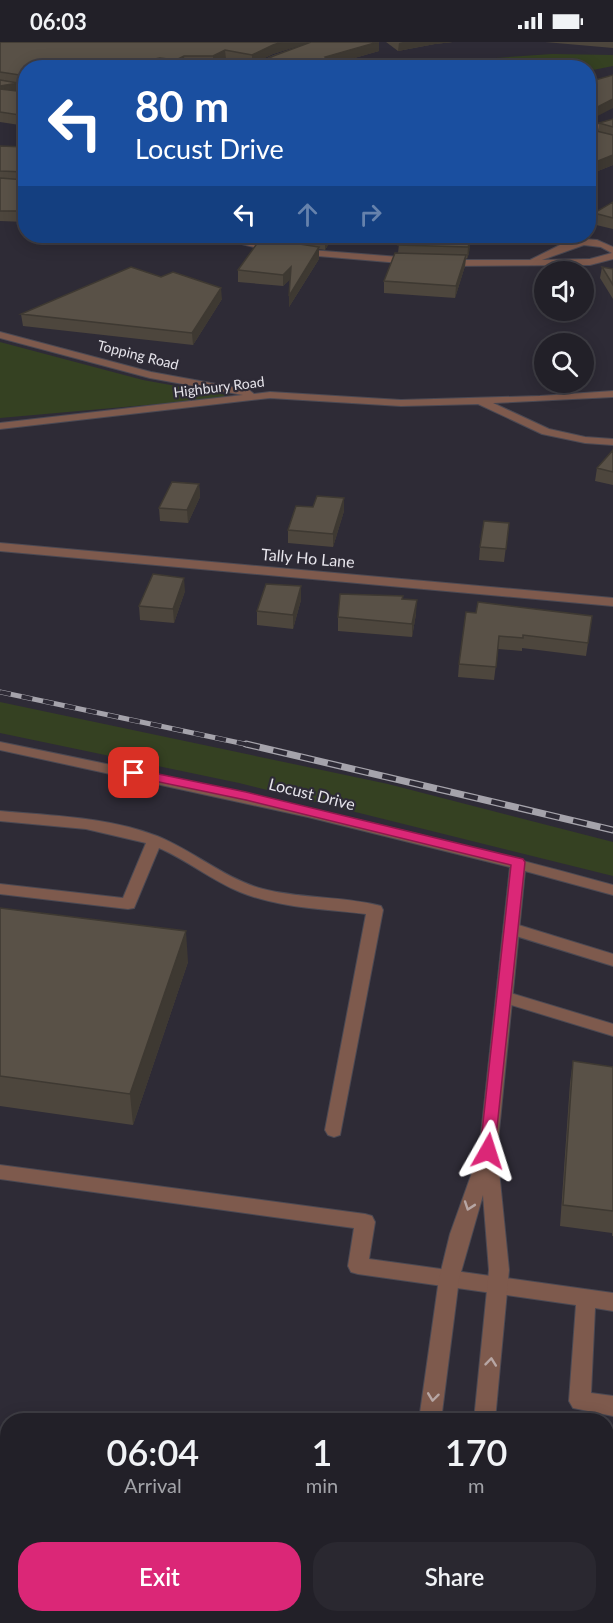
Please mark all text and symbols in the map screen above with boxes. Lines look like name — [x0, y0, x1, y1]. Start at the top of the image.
text: 06:03 — [30, 8, 87, 35]
text: 80 m — [135, 81, 229, 131]
icon: left — [36, 84, 114, 162]
text: Locust Drive — [135, 132, 284, 165]
icon: left — [228, 198, 261, 231]
icon: ahead — [291, 198, 324, 231]
icon: right — [354, 198, 387, 231]
map controls — [534, 261, 594, 393]
button: sound — [534, 261, 594, 321]
button: search — [534, 333, 594, 393]
street label: Topping Road — [96, 336, 181, 373]
street label: Highbury Road — [173, 373, 265, 401]
street label: Tally Ho Lane — [261, 544, 356, 571]
pin — [108, 747, 159, 798]
icon: arrive — [117, 756, 150, 789]
street label: Locust Drive — [267, 774, 357, 813]
position arrow — [456, 1119, 520, 1183]
one-way arrow — [463, 1200, 476, 1211]
one-way arrow — [484, 1358, 497, 1367]
one-way arrow — [428, 1393, 440, 1402]
text: 06:04 — [107, 1430, 199, 1474]
text: 1 — [312, 1430, 332, 1474]
text: 170 — [445, 1430, 507, 1474]
text: Arrival — [124, 1473, 182, 1497]
text: min — [306, 1473, 338, 1497]
text: m — [468, 1473, 484, 1497]
button: Exit — [18, 1542, 301, 1611]
button: Share — [313, 1542, 596, 1611]

